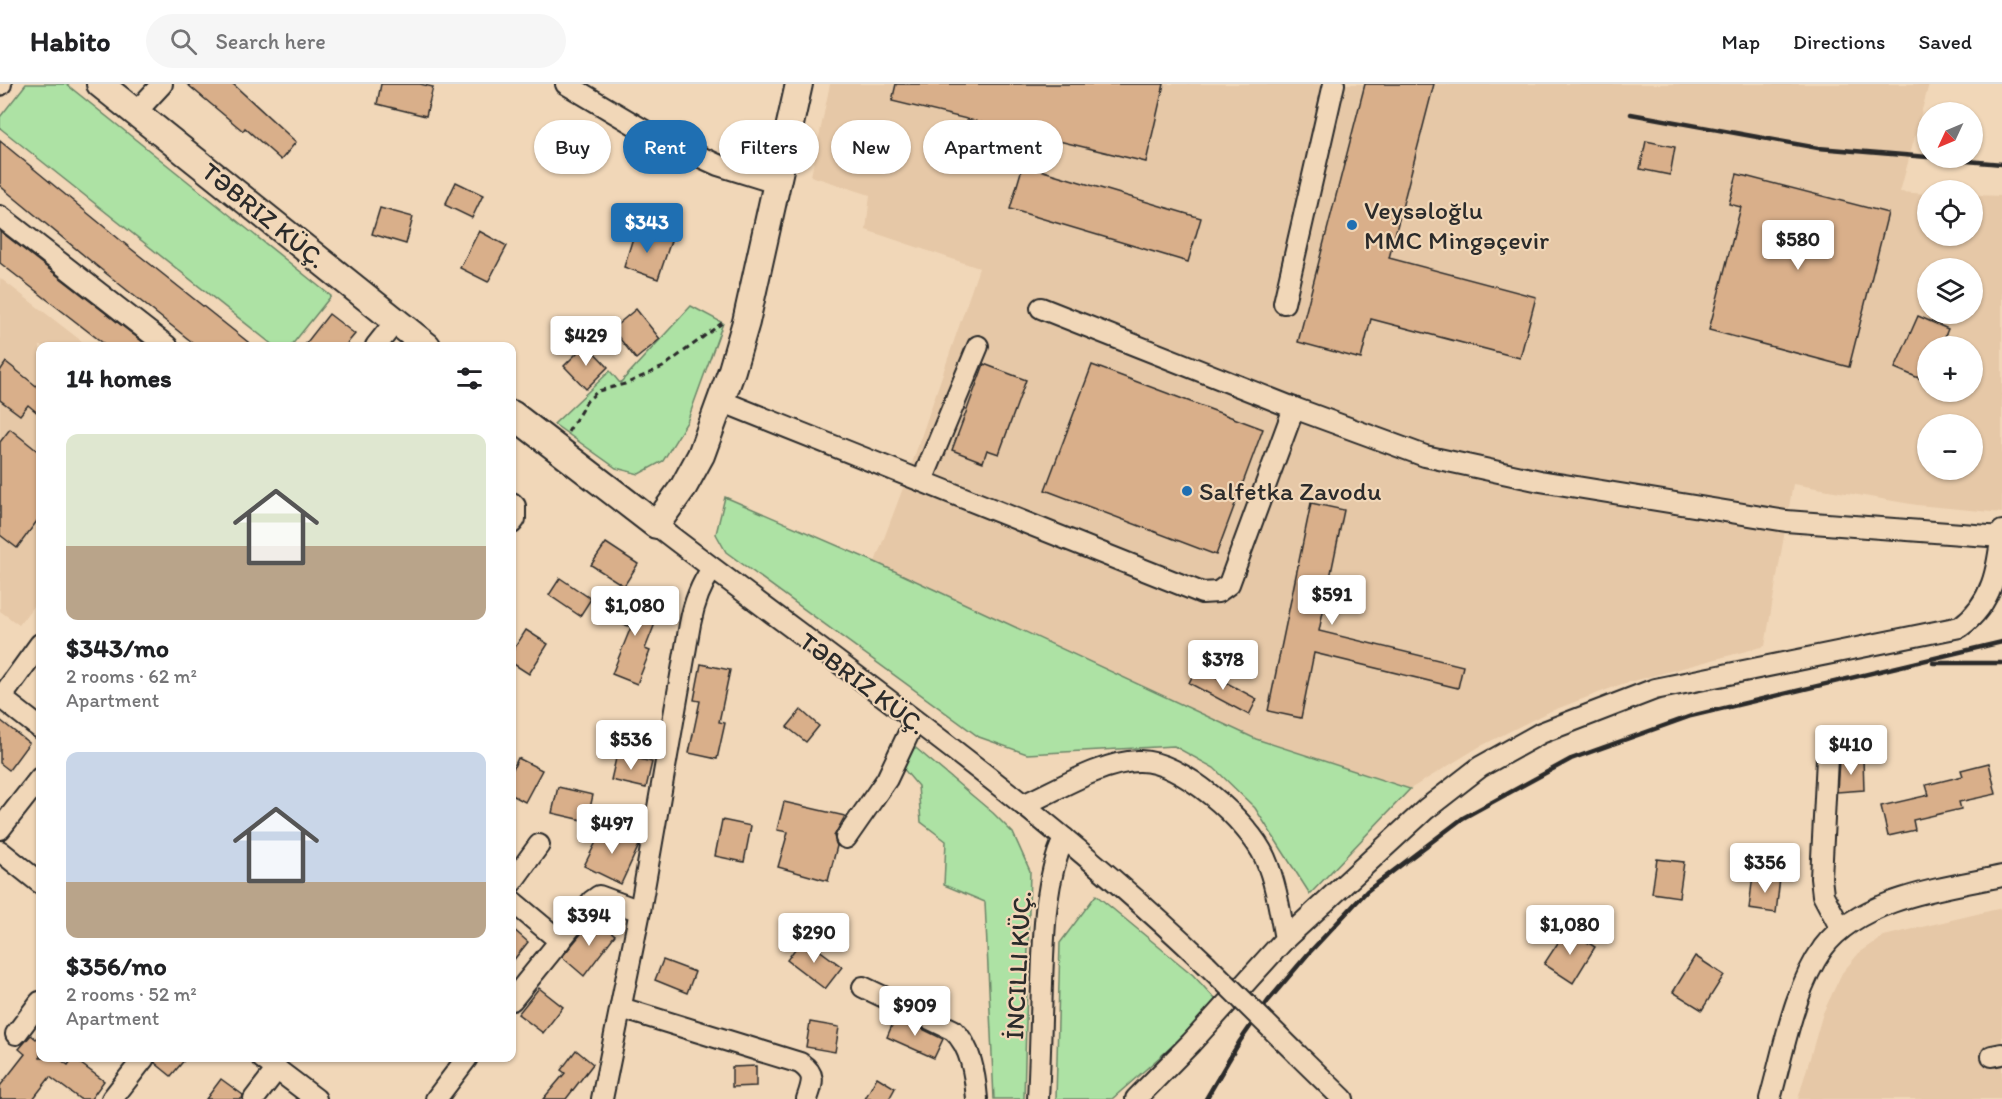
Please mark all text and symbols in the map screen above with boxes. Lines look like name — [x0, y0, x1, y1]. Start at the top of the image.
search box — [146, 14, 566, 68]
text: Habito — [30, 24, 110, 58]
icon: search — [167, 25, 200, 58]
text: Search here — [215, 28, 326, 55]
text: Map — [1722, 29, 1760, 54]
text: Directions — [1793, 29, 1885, 54]
text: Saved — [1918, 29, 1972, 54]
north arrow — [1917, 102, 1983, 168]
map controls — [1917, 102, 1983, 480]
chip: Buy — [534, 120, 611, 174]
chip: Rent — [623, 120, 707, 174]
chip: Filters — [719, 120, 819, 174]
chip: New — [831, 120, 911, 174]
chip: Apartment — [923, 120, 1063, 174]
street label: TƏBRIZ KÜÇ. — [195, 155, 333, 275]
button: locate — [1917, 180, 1983, 246]
place label: Veysəloğlu MMC Mingəçevir — [1364, 194, 1549, 256]
pin: $343 — [611, 203, 683, 254]
text: $343 — [625, 210, 669, 234]
marker: Veysəloğlu MMC Mingəçevir — [1345, 218, 1359, 232]
pin: $580 — [1762, 220, 1834, 271]
text: $580 — [1776, 227, 1820, 251]
button: layers — [1917, 258, 1983, 324]
pin: $429 — [550, 316, 622, 367]
text: $429 — [564, 323, 608, 347]
button: + — [1917, 336, 1983, 402]
text: 14 homes — [66, 362, 172, 394]
icon: filters — [453, 362, 486, 395]
button: − — [1917, 414, 1983, 480]
icon: home — [222, 473, 330, 581]
place label: Salfetka Zavodu — [1199, 475, 1381, 507]
marker: Salfetka Zavodu — [1180, 484, 1194, 498]
pin: $591 — [1296, 575, 1368, 626]
text: $591 — [1312, 582, 1352, 606]
pin: $1,080 — [586, 586, 684, 637]
text: $1,080 — [605, 593, 665, 617]
street label: TƏBRIZ KÜÇ. — [793, 625, 933, 741]
text: $343/mo — [66, 632, 169, 664]
pin: $378 — [1187, 640, 1259, 691]
text: $378 — [1202, 647, 1244, 671]
text: 2 rooms · 62 m² — [66, 664, 197, 688]
text: Apartment — [66, 688, 159, 712]
pin: $536 — [595, 720, 667, 771]
pin: $410 — [1815, 725, 1887, 776]
text: $536 — [610, 727, 652, 751]
text: $410 — [1829, 732, 1873, 756]
icon: home — [222, 791, 330, 899]
pin: $497 — [576, 804, 648, 855]
text: $497 — [591, 811, 633, 835]
pin: $356 — [1729, 843, 1801, 894]
text: $356 — [1744, 850, 1786, 874]
street label: İNCILLI KÜÇ. — [998, 890, 1038, 1040]
pin: $394 — [553, 896, 625, 947]
text: $394 — [567, 903, 611, 927]
pin: $1,080 — [1521, 905, 1619, 956]
text: $1,080 — [1540, 912, 1600, 936]
pin: $290 — [778, 913, 850, 964]
text: $290 — [792, 920, 836, 944]
text: $356/mo — [66, 950, 167, 982]
text: 2 rooms · 52 m² — [66, 982, 197, 1006]
pin: $909 — [879, 986, 951, 1037]
text: $909 — [893, 993, 937, 1017]
text: Apartment — [66, 1006, 159, 1030]

